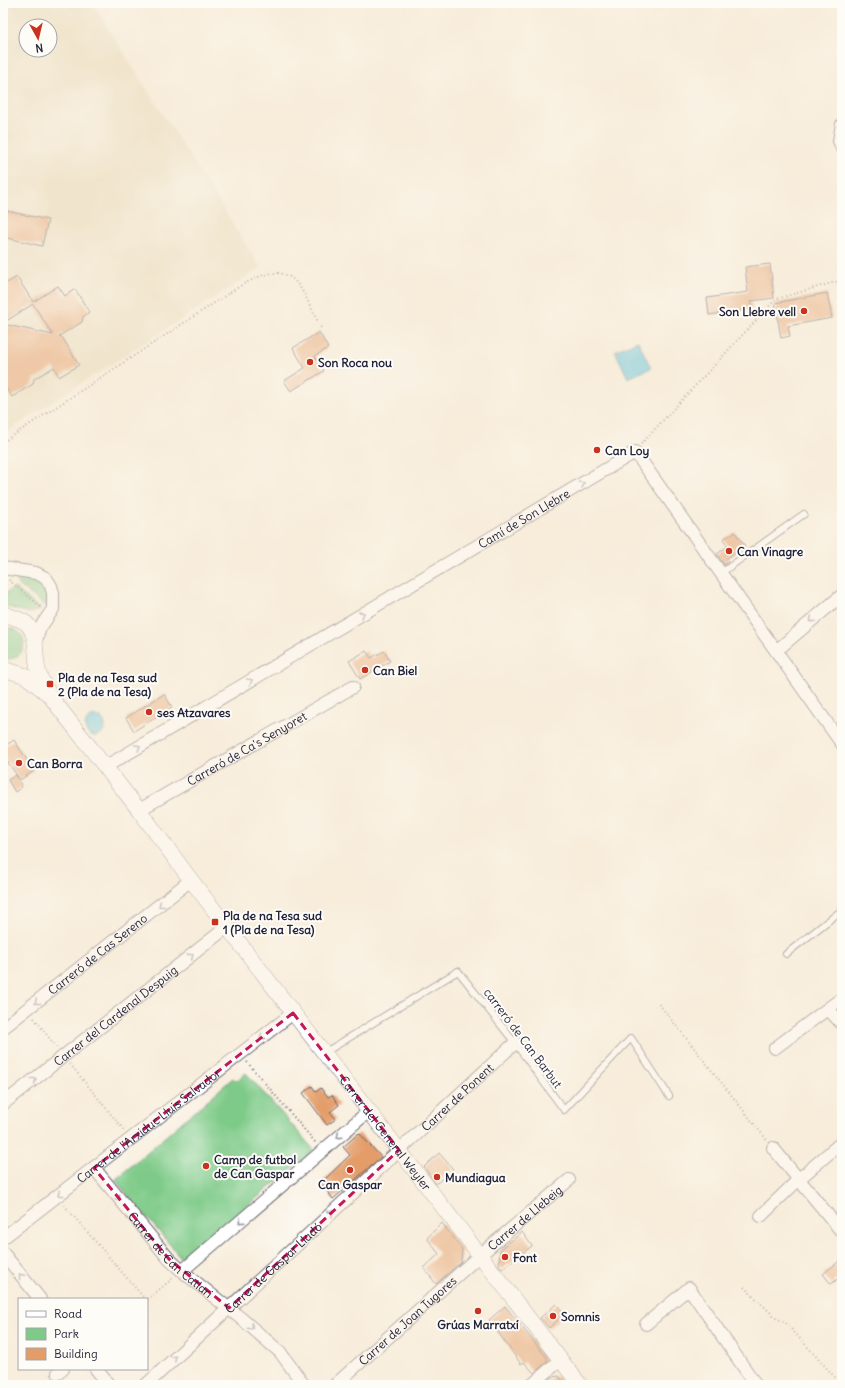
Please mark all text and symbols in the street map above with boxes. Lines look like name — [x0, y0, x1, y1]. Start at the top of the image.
north arrow — [18, 18, 58, 58]
text: N — [35, 40, 44, 55]
place label: Son Llebre vell — [719, 304, 796, 319]
marker: Son Llebre vell — [799, 306, 809, 316]
place label: Son Roca nou — [318, 355, 392, 370]
marker: Son Roca nou — [305, 357, 315, 367]
place label: Can Loy — [605, 443, 650, 459]
marker: Can Loy — [592, 445, 602, 455]
one-way arrow — [578, 481, 585, 488]
street label: Camí de Son Llebre — [475, 485, 572, 551]
place label: Can Vinagre — [737, 544, 804, 560]
marker: Can Vinagre — [724, 546, 734, 556]
one-way arrow — [358, 612, 365, 619]
one-way arrow — [809, 616, 817, 623]
place label: Can Biel — [373, 663, 417, 678]
marker: Can Biel — [360, 665, 370, 675]
place label: Pla de na Tesa sud 2 (Pla de na Tesa) — [58, 670, 157, 700]
one-way arrow — [246, 678, 253, 685]
marker: Pla de na Tesa sud 2 (Pla de na Tesa) — [45, 679, 55, 689]
place label: ses Atzavares — [157, 705, 231, 720]
marker: ses Atzavares — [144, 707, 154, 717]
street label: Carreró de Ca's Senyoret — [184, 708, 309, 788]
one-way arrow — [134, 744, 141, 752]
place label: Can Borra — [27, 756, 83, 771]
marker: Can Borra — [14, 758, 24, 768]
one-way arrow — [158, 900, 165, 907]
place label: Pla de na Tesa sud 1 (Pla de na Tesa) — [223, 908, 322, 938]
street label: Carreró de Cas Sereno — [45, 910, 150, 997]
marker: Pla de na Tesa sud 1 (Pla de na Tesa) — [210, 917, 220, 927]
one-way arrow — [186, 954, 193, 961]
street label: Carrer del Cardenal Despuig — [50, 962, 180, 1069]
street label: carreró de Can Barbut — [481, 985, 565, 1091]
one-way arrow — [34, 998, 41, 1005]
one-way arrow — [260, 1032, 267, 1039]
street label: Carrer de Ponent — [418, 1060, 496, 1134]
street label: Carrer de l'Arxiduc Lluis Salvador — [73, 1065, 223, 1186]
street label: Carrer del General Weyler — [337, 1072, 435, 1193]
one-way arrow — [29, 1078, 36, 1085]
one-way arrow — [337, 1132, 344, 1139]
place label: Camp de futbol de Can Gaspar — [214, 1152, 297, 1182]
marker: Camp de futbol de Can Gaspar — [201, 1161, 211, 1171]
marker: Can Gaspar — [345, 1165, 355, 1175]
place label: Mundiagua — [445, 1170, 506, 1186]
marker: Mundiagua — [432, 1172, 442, 1182]
place label: Can Gaspar — [318, 1177, 382, 1193]
street label: Carrer de Llebeig — [484, 1182, 565, 1253]
one-way arrow — [58, 1189, 65, 1196]
one-way arrow — [114, 1193, 121, 1201]
street label: Carrer de Can Catlari — [125, 1208, 216, 1301]
one-way arrow — [326, 1210, 334, 1218]
one-way arrow — [238, 1216, 245, 1223]
street label: Carrer de Gaspar Lladó — [221, 1219, 325, 1316]
place label: Font — [513, 1250, 538, 1265]
marker: Font — [500, 1252, 510, 1262]
street label: Carrer de Joan Tugores — [355, 1272, 459, 1368]
one-way arrow — [19, 1273, 26, 1281]
legend — [18, 1298, 148, 1370]
text: Road — [54, 1306, 82, 1321]
marker: Grúas Marratxí — [473, 1306, 483, 1316]
place label: Somnis — [561, 1309, 601, 1324]
marker: Somnis — [548, 1311, 558, 1321]
place label: Grúas Marratxí — [437, 1317, 519, 1332]
one-way arrow — [246, 1323, 254, 1330]
text: Park — [54, 1326, 79, 1341]
text: Building — [54, 1346, 98, 1361]
one-way arrow — [169, 1356, 177, 1363]

